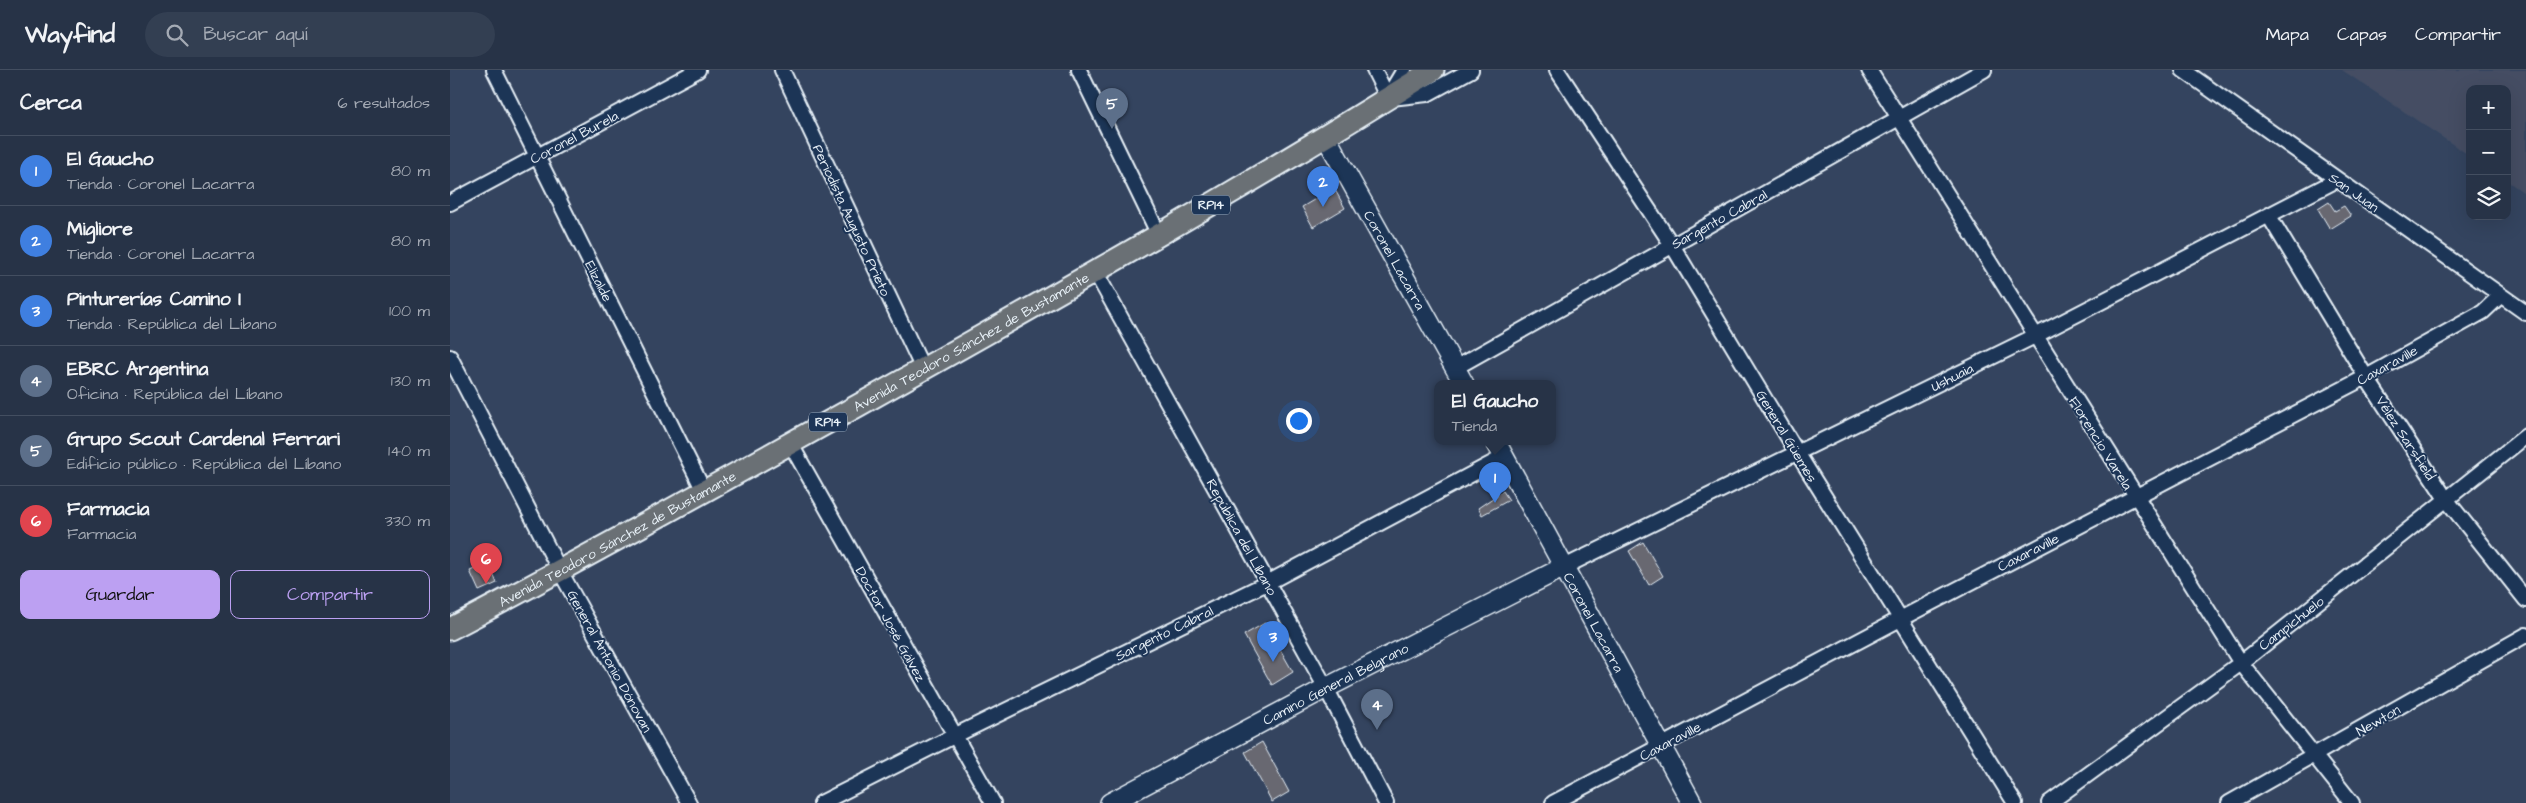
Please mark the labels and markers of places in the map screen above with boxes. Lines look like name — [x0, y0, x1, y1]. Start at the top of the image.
pin: 5 — [1096, 88, 1128, 129]
pin: 2 — [1307, 166, 1339, 207]
pin: 1 — [1479, 462, 1511, 503]
pin: 6 — [470, 543, 502, 584]
pin: 3 — [1257, 621, 1289, 662]
pin: 4 — [1361, 689, 1393, 730]

